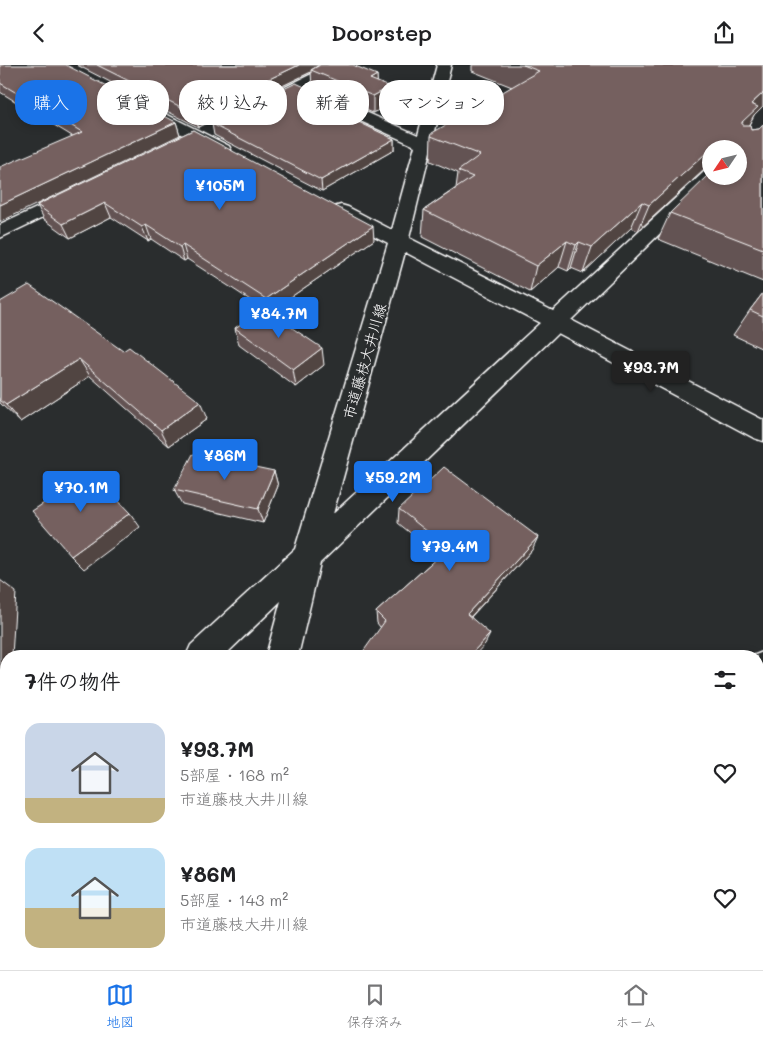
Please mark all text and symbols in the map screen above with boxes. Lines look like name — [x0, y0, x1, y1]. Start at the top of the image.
text: Doorstep — [331, 18, 432, 47]
icon: back — [25, 19, 53, 47]
icon: share — [710, 19, 738, 47]
chip: 購入 — [15, 80, 87, 125]
chip: 賃貸 — [97, 80, 169, 125]
chip: 絞り込み — [179, 80, 287, 125]
chip: 新着 — [297, 80, 369, 125]
chip: マンション — [379, 80, 504, 125]
north arrow — [702, 140, 748, 185]
map controls — [702, 140, 747, 185]
pin: ¥105M — [185, 169, 255, 211]
text: ¥105M — [195, 174, 245, 195]
pin: ¥84.7M — [238, 297, 320, 339]
street label: 市道藤枝大井川線 — [338, 301, 390, 421]
text: ¥84.7M — [250, 302, 308, 323]
pin: ¥93.7M — [610, 351, 692, 393]
text: ¥93.7M — [623, 356, 679, 377]
pin: ¥86M — [195, 439, 255, 481]
text: ¥86M — [203, 444, 247, 465]
pin: ¥59.2M — [352, 461, 434, 503]
text: ¥59.2M — [365, 466, 421, 487]
pin: ¥70.1M — [40, 471, 122, 513]
text: ¥70.1M — [54, 476, 108, 497]
pin: ¥79.4M — [409, 529, 491, 572]
text: ¥79.4M — [421, 535, 479, 556]
icon: filters — [711, 666, 739, 694]
text: 7件の物件 — [25, 667, 121, 694]
text: ¥93.7M — [180, 735, 254, 762]
icon: home — [65, 743, 125, 803]
icon: heart — [711, 759, 739, 787]
text: 5部屋 · 168 m² — [180, 764, 289, 785]
text: 市道藤枝大井川線 — [180, 788, 308, 809]
text: ¥86M — [180, 860, 236, 887]
icon: home — [65, 868, 125, 928]
icon: heart — [711, 884, 739, 912]
text: 5部屋 · 143 m² — [180, 889, 288, 910]
text: 市道藤枝大井川線 — [180, 913, 308, 934]
tab: 地図 — [106, 981, 134, 1031]
tab: 保存済み — [347, 981, 403, 1031]
tab: ホーム — [615, 981, 657, 1031]

